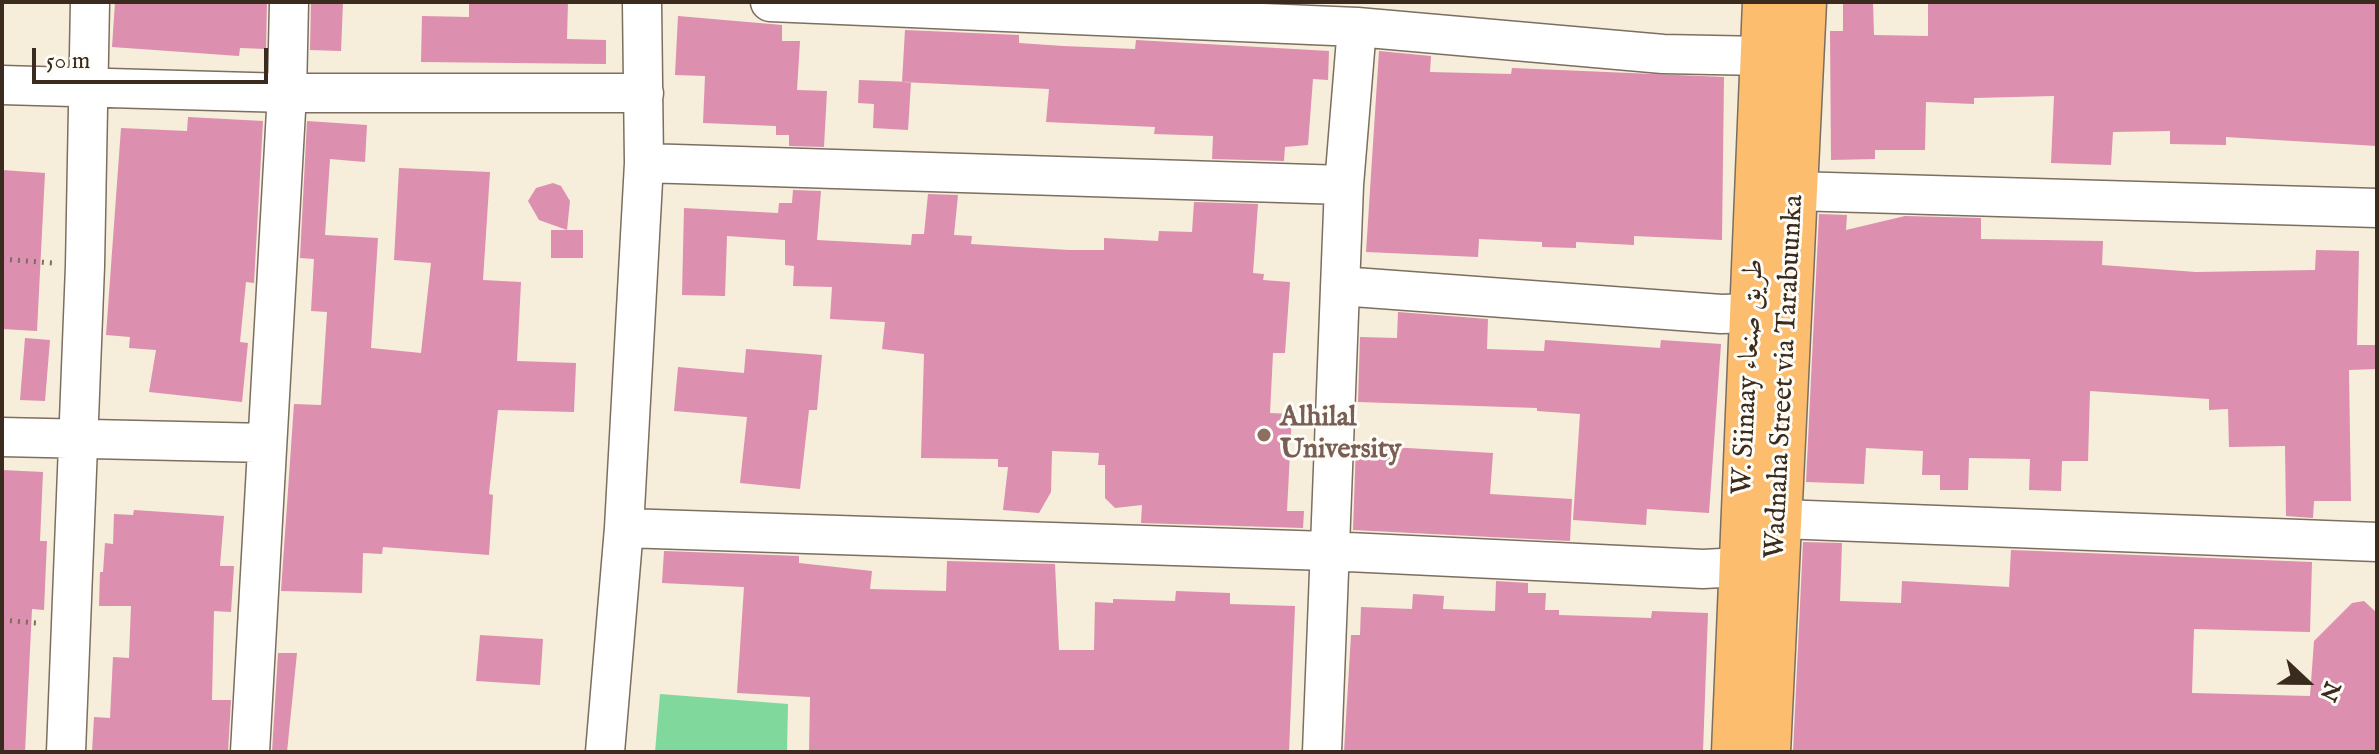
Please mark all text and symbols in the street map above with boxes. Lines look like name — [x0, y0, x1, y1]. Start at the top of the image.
scale bar — [36, 32, 272, 82]
text: 50 m — [46, 46, 90, 77]
street label: Wadnaha Street via Tarabuunka — [1760, 194, 1812, 560]
street label: W. Siinaay طريق صنعاء — [1727, 258, 1773, 496]
place label: Alhilal University — [1280, 402, 1401, 468]
marker: Alhilal University — [1255, 426, 1273, 444]
north arrow — [2267, 642, 2347, 722]
text: N — [2313, 677, 2346, 705]

